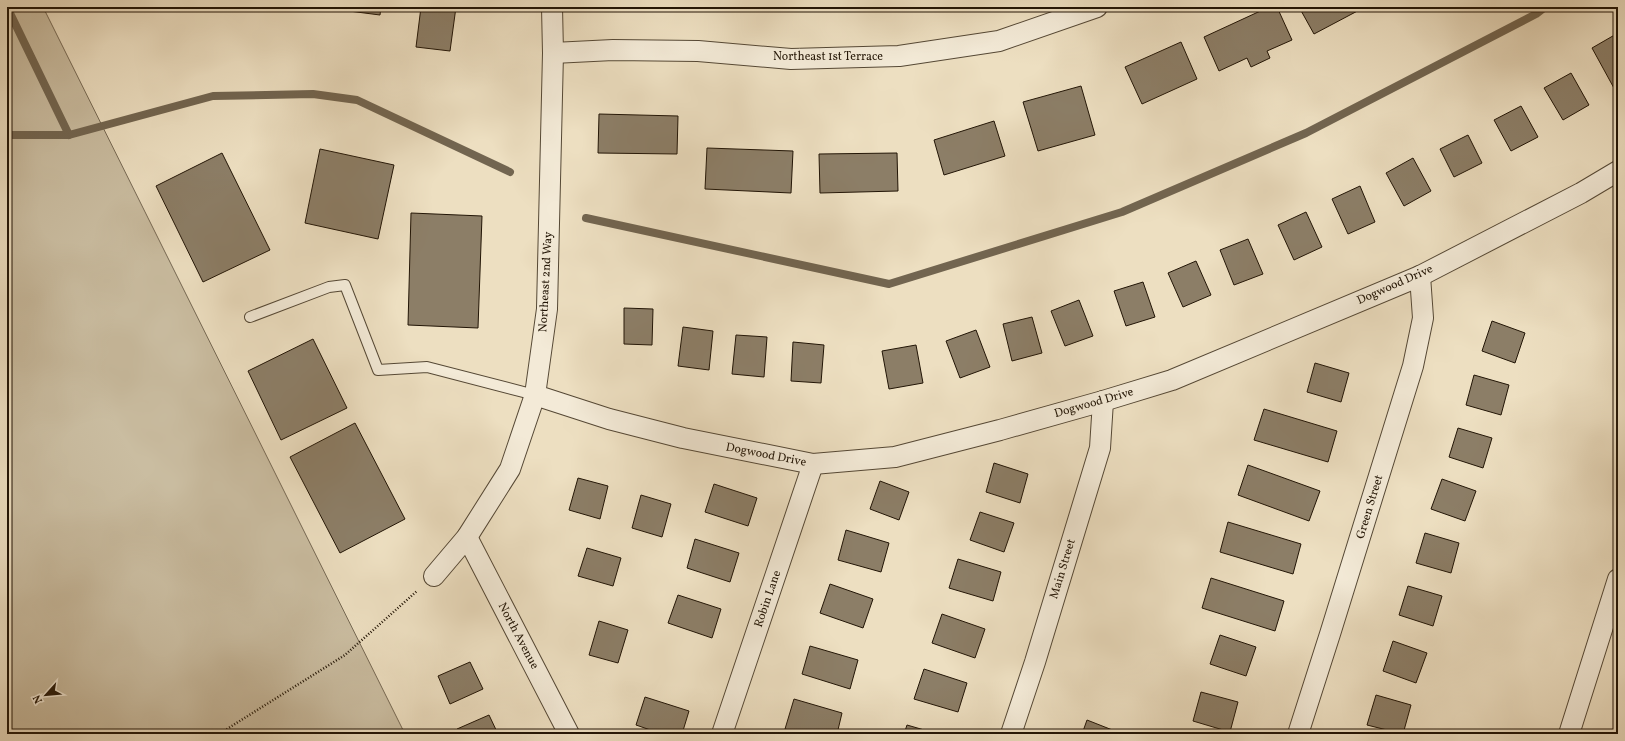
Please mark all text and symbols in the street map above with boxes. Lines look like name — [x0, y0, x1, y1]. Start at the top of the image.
street label: Northeast 1st Terrace — [773, 49, 883, 65]
street label: Northeast 2nd Way — [535, 231, 557, 333]
street label: Dogwood Drive — [1354, 261, 1436, 309]
street label: Dogwood Drive — [1053, 384, 1136, 422]
street label: Dogwood Drive — [724, 439, 808, 471]
street label: Green Street — [1353, 473, 1387, 541]
street label: Main Street — [1046, 537, 1080, 601]
street label: Robin Lane — [751, 568, 785, 630]
street label: North Avenue — [494, 600, 542, 672]
north arrow — [26, 675, 66, 715]
text: N — [30, 692, 47, 706]

